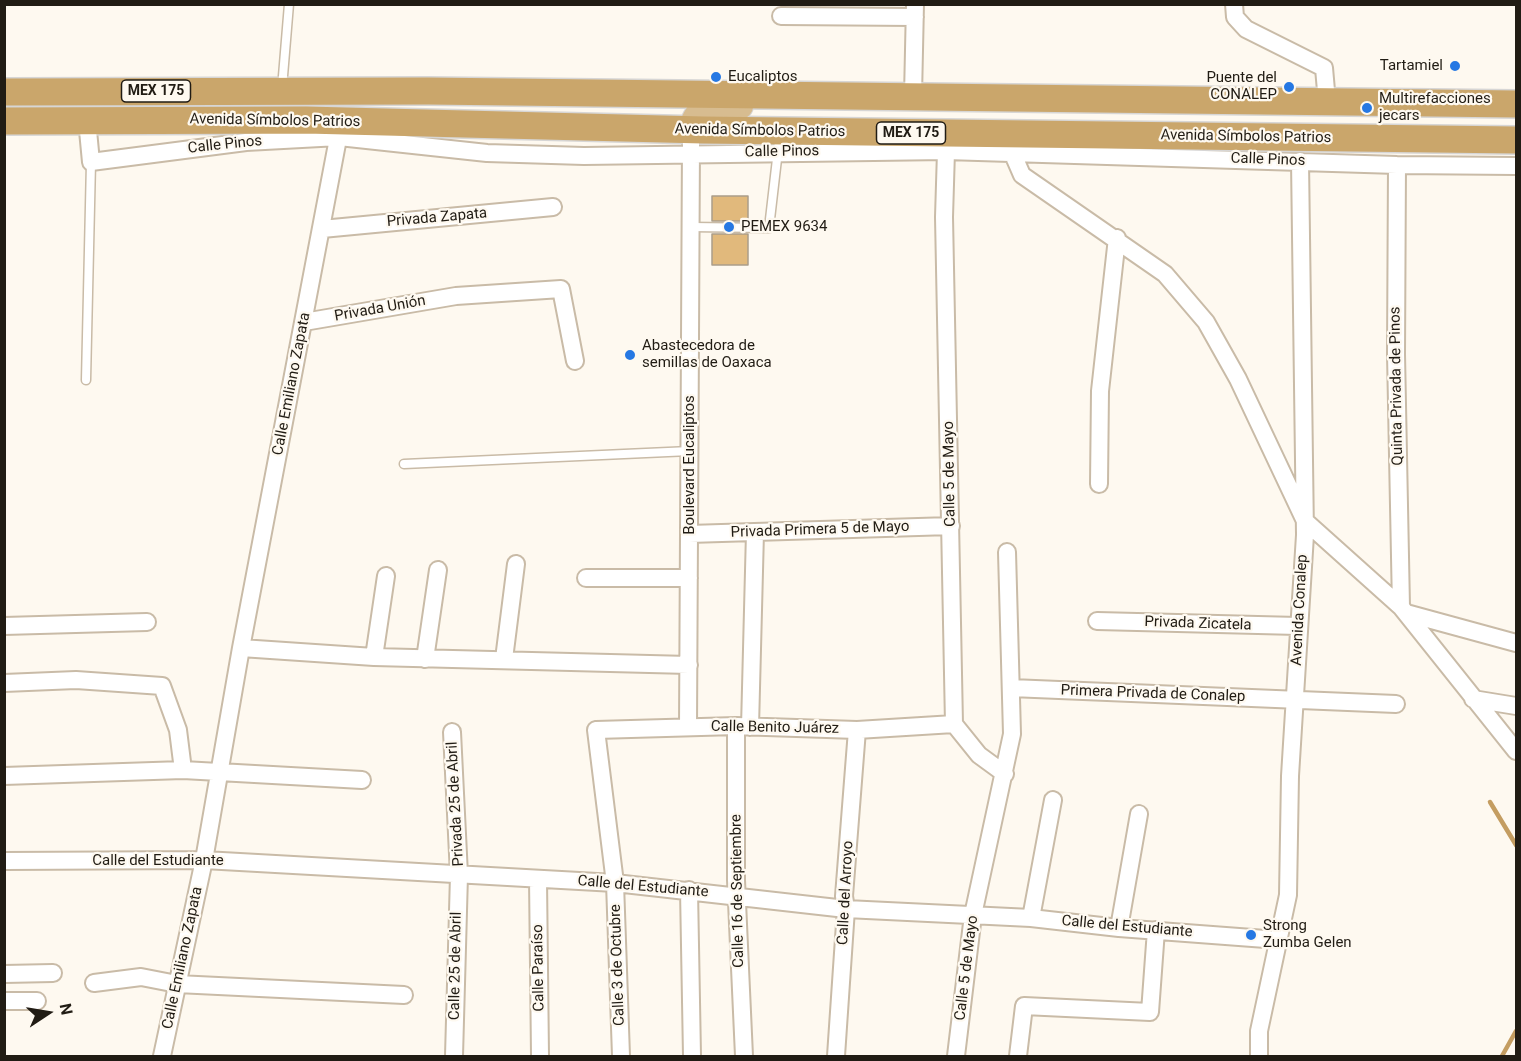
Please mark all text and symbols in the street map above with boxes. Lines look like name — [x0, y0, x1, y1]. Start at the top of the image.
place label: Tartamiel — [1380, 57, 1443, 75]
marker: Tartamiel — [1448, 59, 1462, 73]
place label: Eucaliptos — [728, 68, 797, 86]
place label: Puente del CONALEP — [1206, 69, 1277, 104]
marker: Eucaliptos — [709, 70, 723, 84]
road number: MEX 175 — [122, 80, 190, 102]
marker: Puente del CONALEP — [1282, 80, 1296, 94]
place label: Multirefacciones jecars — [1379, 90, 1491, 125]
marker: Multirefacciones jecars — [1360, 101, 1374, 115]
street label: Avenida Símbolos Patrios — [190, 111, 360, 131]
street label: Avenida Símbolos Patrios — [675, 121, 845, 141]
road number: MEX 175 — [876, 122, 946, 144]
street label: Avenida Símbolos Patrios — [1161, 127, 1331, 147]
street label: Calle Pinos — [187, 132, 263, 158]
street label: Calle Pinos — [745, 142, 819, 162]
street label: Calle Pinos — [1230, 150, 1306, 170]
street label: Privada Zapata — [386, 205, 488, 231]
place label: PEMEX 9634 — [741, 218, 827, 236]
marker: PEMEX 9634 — [722, 220, 736, 234]
street label: Privada Unión — [333, 292, 427, 326]
street label: Quinta Privada de Pinos — [1387, 306, 1407, 466]
street label: Calle Emiliano Zapata — [269, 311, 315, 457]
place label: Abastecedora de semillas de Oaxaca — [642, 337, 772, 372]
marker: Abastecedora de semillas de Oaxaca — [623, 348, 637, 362]
street label: Boulevard Eucaliptos — [681, 395, 699, 535]
street label: Calle 5 de Mayo — [940, 421, 960, 527]
street label: Privada Primera 5 de Mayo — [730, 518, 910, 542]
street label: Avenida Conalep — [1288, 554, 1312, 666]
street label: Privada Zicatela — [1144, 613, 1252, 635]
street label: Primera Privada de Conalep — [1060, 682, 1246, 706]
street label: Calle Benito Juárez — [711, 718, 839, 738]
street label: Privada 25 de Abril — [444, 741, 468, 867]
street label: Calle 16 de Septiembre — [728, 814, 748, 968]
street label: Calle del Arroyo — [834, 840, 858, 946]
street label: Calle del Estudiante — [92, 852, 224, 870]
street label: Calle del Estudiante — [577, 872, 709, 902]
street label: Calle Emiliano Zapata — [159, 885, 207, 1031]
street label: Calle 3 de Octubre — [607, 904, 629, 1026]
street label: Calle 25 de Abril — [446, 912, 466, 1020]
street label: Calle del Estudiante — [1061, 912, 1193, 942]
street label: Calle 5 de Mayo — [952, 914, 982, 1022]
place label: Strong Zumba Gelen — [1263, 917, 1352, 952]
street label: Calle Paraíso — [529, 924, 549, 1012]
marker: Strong Zumba Gelen — [1244, 928, 1258, 942]
north arrow — [18, 983, 78, 1043]
text: N — [56, 1002, 77, 1017]

